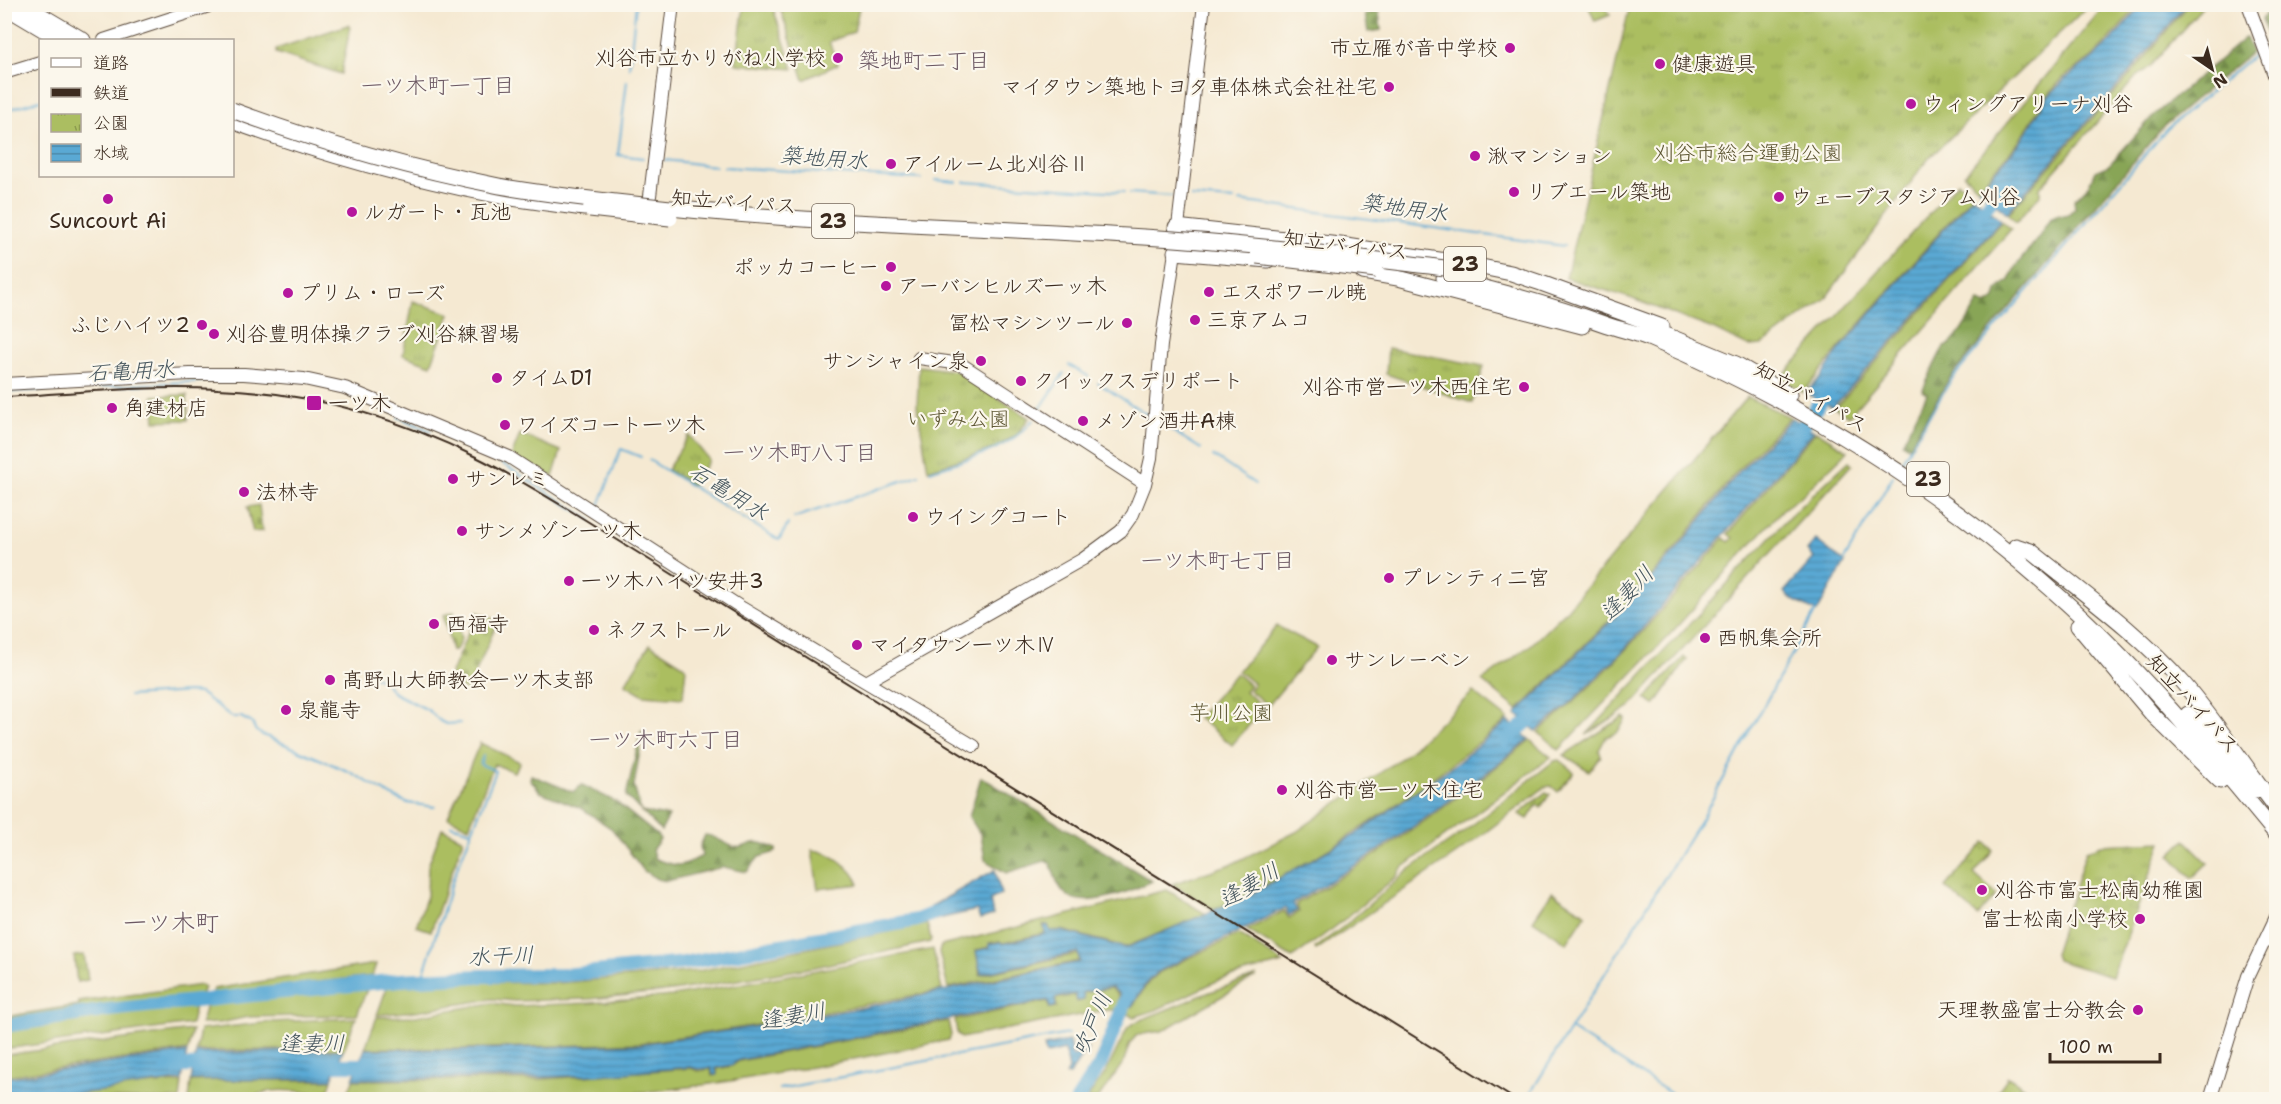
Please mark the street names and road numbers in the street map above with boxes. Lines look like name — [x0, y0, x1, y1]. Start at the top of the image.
street label: 知立バイパス — [670, 184, 798, 220]
road number: 23 — [812, 204, 854, 238]
street label: 知立バイパス — [1282, 223, 1410, 267]
road number: 23 — [1444, 247, 1486, 281]
street label: 知立バイパス — [1749, 354, 1873, 440]
road number: 23 — [1907, 462, 1949, 496]
street label: 知立バイパス — [2141, 648, 2245, 760]

